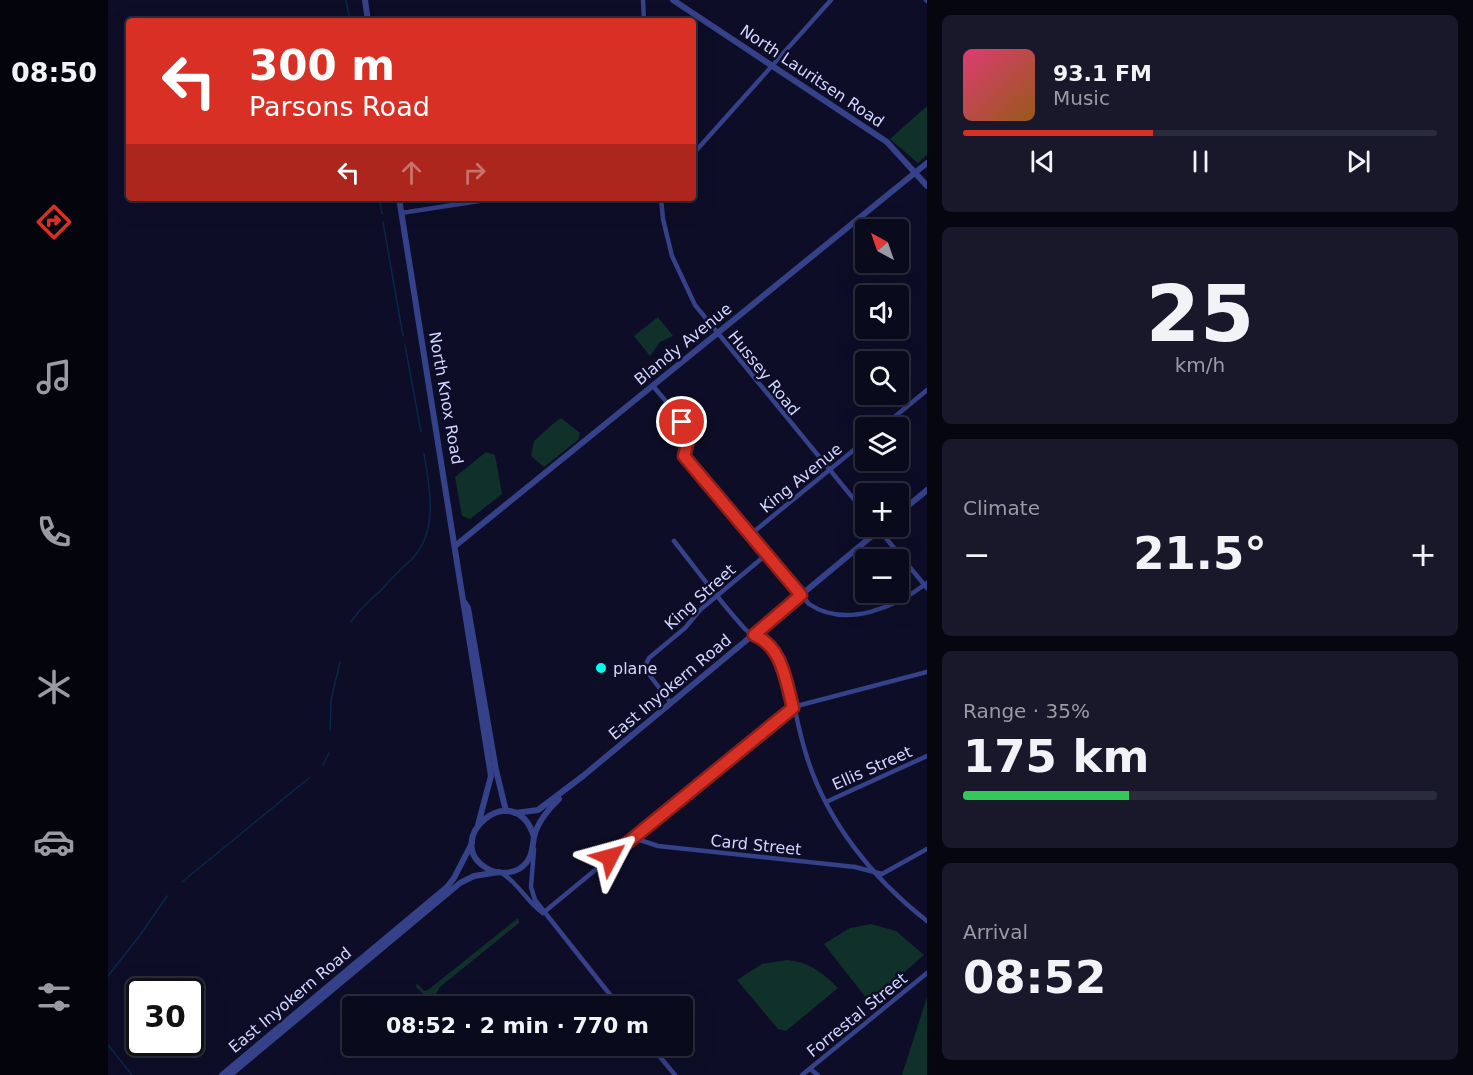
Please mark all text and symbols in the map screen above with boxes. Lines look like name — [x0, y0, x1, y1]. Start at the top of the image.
street label: North Lauritsen Road — [736, 21, 888, 131]
text: 300 m — [249, 41, 395, 90]
icon: left — [150, 42, 228, 120]
text: 08:50 — [11, 57, 97, 88]
text: 93.1 FM — [1053, 61, 1152, 86]
text: Music — [1053, 86, 1110, 110]
text: Parsons Road — [249, 91, 430, 122]
icon: previous — [1026, 145, 1059, 178]
icon: pause — [1184, 145, 1217, 178]
icon: next — [1342, 145, 1375, 178]
icon: left — [332, 156, 365, 189]
icon: ahead — [395, 156, 428, 189]
icon: right — [458, 156, 491, 189]
icon: directions — [33, 201, 75, 243]
north arrow — [855, 219, 909, 273]
map controls — [855, 219, 909, 603]
text: 25 — [1146, 269, 1254, 359]
button: sound — [855, 285, 909, 339]
street label: Blandy Avenue — [631, 299, 735, 389]
street label: Hussey Road — [724, 327, 804, 419]
street label: North Knox Road — [425, 330, 467, 466]
button: search — [855, 351, 909, 405]
text: km/h — [1175, 353, 1225, 377]
icon: music — [33, 356, 75, 398]
pin — [656, 396, 707, 447]
icon: arrive — [665, 405, 698, 438]
button: layers — [855, 417, 909, 471]
street label: King Avenue — [756, 439, 846, 517]
button: + — [855, 483, 909, 537]
text: Climate — [963, 496, 1040, 520]
icon: phone — [33, 511, 75, 553]
text: 21.5° — [1133, 527, 1267, 580]
text: − — [963, 535, 991, 574]
text: + — [1409, 535, 1437, 574]
button: − — [855, 549, 909, 603]
street label: King Street — [661, 560, 739, 634]
street label: East Inyokern Road — [605, 630, 735, 744]
place label: plane — [613, 659, 657, 678]
marker: plane — [594, 661, 608, 675]
icon: climate — [33, 666, 75, 708]
text: Range · 35% — [963, 699, 1090, 723]
text: 175 km — [963, 730, 1149, 783]
street label: Ellis Street — [829, 742, 915, 794]
icon: car — [33, 821, 75, 863]
position arrow — [578, 825, 642, 889]
street label: Card Street — [710, 831, 802, 859]
text: Arrival — [963, 920, 1028, 944]
street label: East Inyokern Road — [225, 943, 355, 1057]
text: 08:52 — [963, 951, 1106, 1004]
street label: Forrestal Street — [803, 969, 911, 1061]
icon: filters — [33, 976, 75, 1018]
speed limit sign: 30 — [126, 978, 204, 1056]
text: 08:52 · 2 min · 770 m — [386, 1013, 649, 1038]

